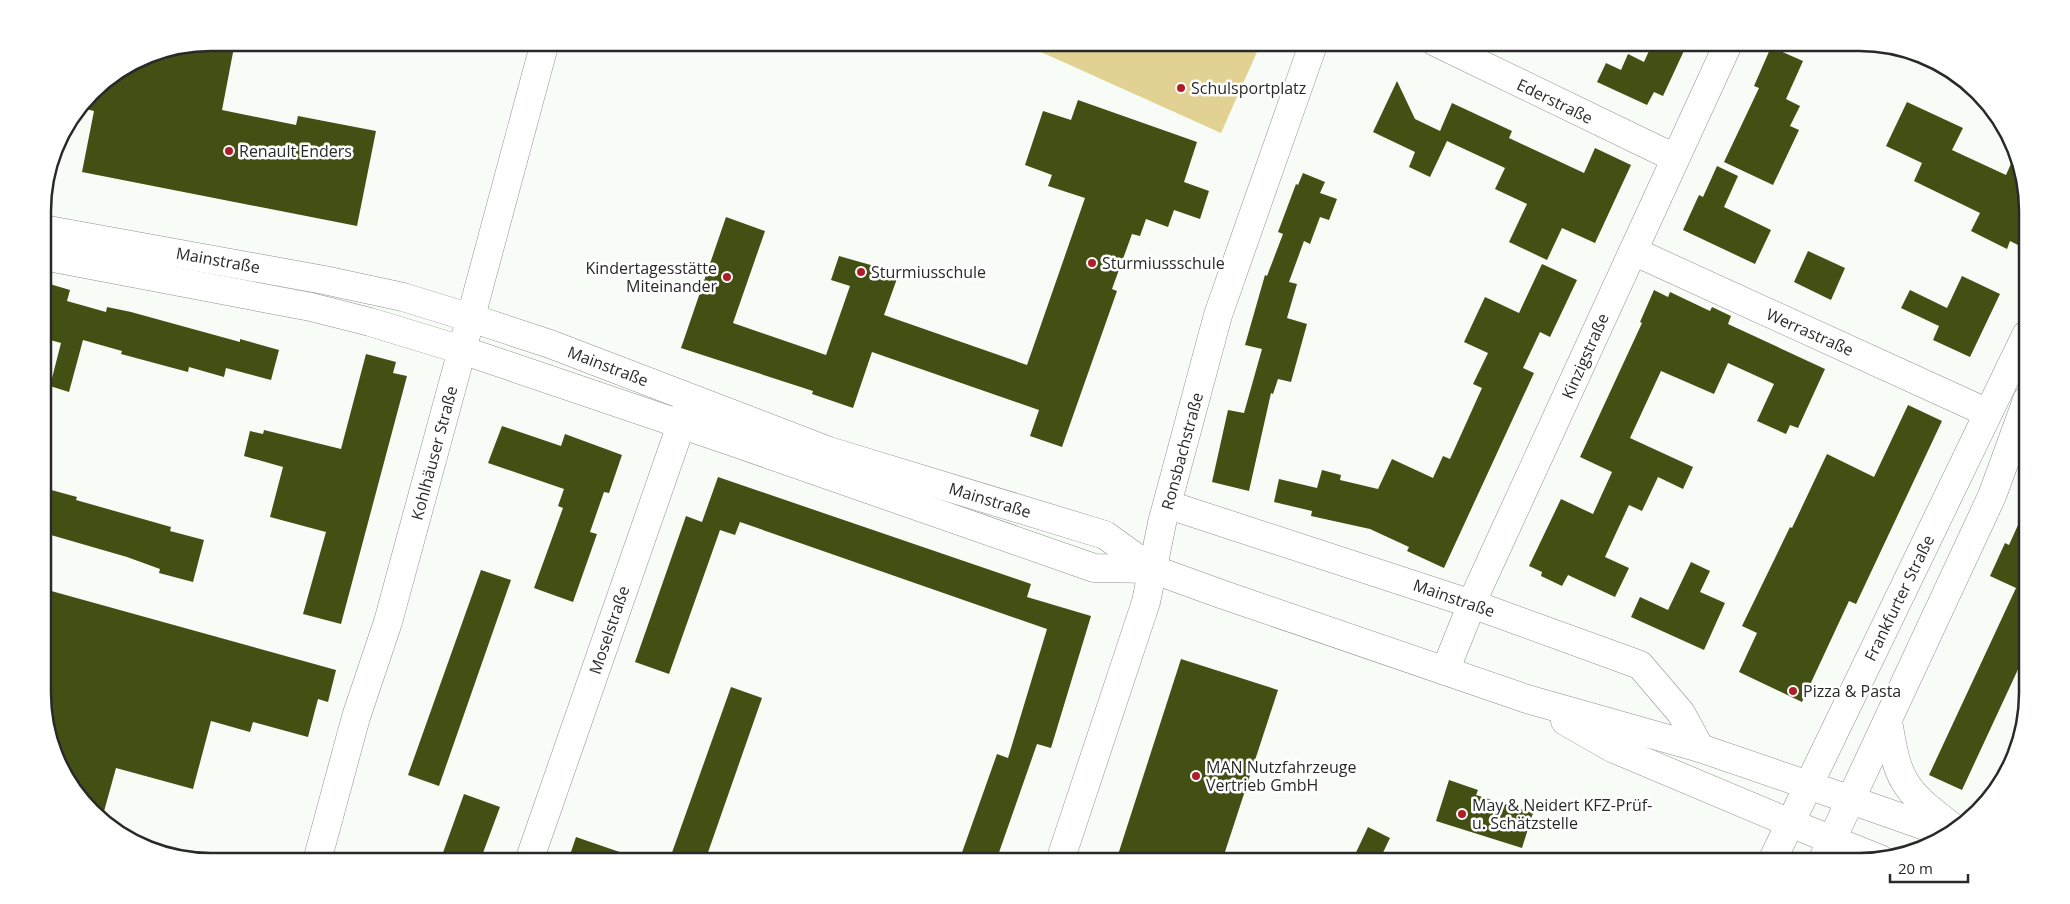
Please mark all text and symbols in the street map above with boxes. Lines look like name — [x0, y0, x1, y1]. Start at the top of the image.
street label: Ederstraße — [1513, 73, 1597, 129]
place label: Schulsportplatz — [1191, 77, 1306, 99]
marker: Schulsportplatz — [1175, 82, 1187, 94]
place label: Renault Enders — [239, 140, 352, 162]
marker: Renault Enders — [223, 145, 235, 157]
street label: Mainstraße — [174, 242, 262, 278]
place label: Sturmiussschule — [1102, 252, 1225, 274]
place label: Kindertagesstätte Miteinander — [586, 257, 717, 297]
marker: Sturmiussschule — [1086, 257, 1098, 269]
place label: Sturmiusschule — [871, 261, 986, 283]
marker: Sturmiusschule — [855, 266, 867, 278]
marker: Kindertagesstätte Miteinander — [721, 271, 733, 283]
street label: Werrastraße — [1763, 303, 1857, 361]
street label: Kinzigstraße — [1556, 310, 1614, 402]
street label: Mainstraße — [564, 341, 652, 391]
street label: Kohlhäuser Straße — [406, 384, 462, 522]
street label: Ronsbachstraße — [1156, 390, 1208, 512]
street label: Mainstraße — [946, 477, 1034, 523]
street label: Frankfurter Straße — [1859, 531, 1939, 665]
street label: Mainstraße — [1410, 574, 1498, 622]
street label: Moselstraße — [584, 583, 634, 677]
place label: Pizza & Pasta — [1803, 680, 1901, 702]
marker: Pizza & Pasta — [1787, 685, 1799, 697]
place label: MAN Nutzfahrzeuge Vertrieb GmbH — [1206, 756, 1356, 796]
marker: MAN Nutzfahrzeuge Vertrieb GmbH — [1190, 770, 1202, 782]
place label: May & Neidert KFZ-Prüf- u. Schätzstelle — [1472, 794, 1652, 834]
marker: May & Neidert KFZ-Prüf- u. Schätzstelle — [1456, 808, 1468, 820]
scale bar — [1890, 852, 1968, 884]
text: 20 m — [1898, 858, 1933, 878]

